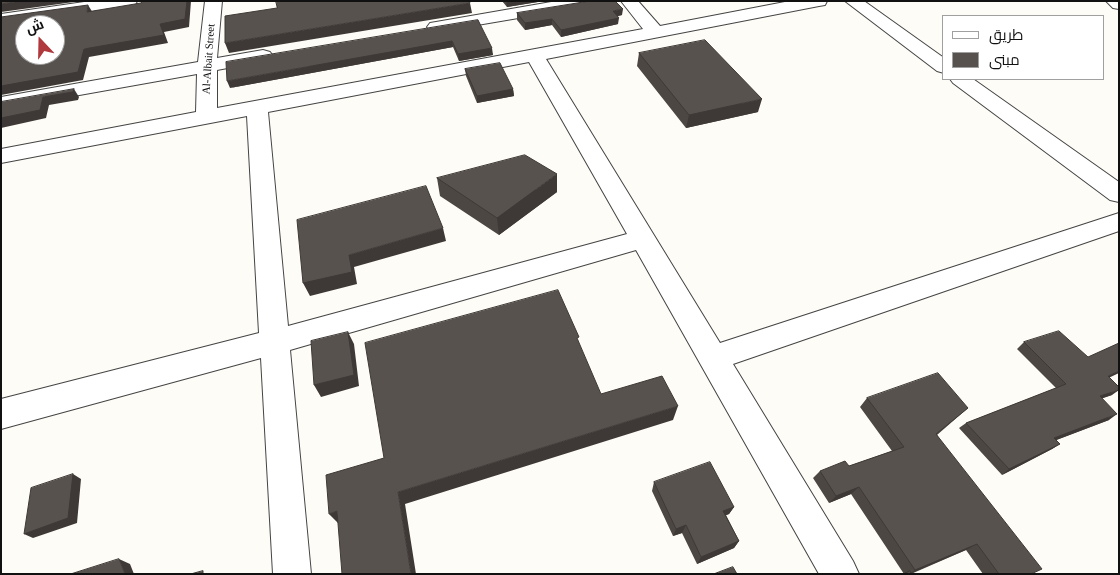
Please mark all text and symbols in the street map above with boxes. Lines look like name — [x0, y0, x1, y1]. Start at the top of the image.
north arrow — [15, 15, 65, 65]
legend — [942, 15, 1105, 80]
text: ش — [24, 16, 46, 37]
street label: Al-Albait Street — [200, 23, 218, 95]
text: طريق — [989, 27, 1023, 43]
text: مبنى — [989, 52, 1020, 68]

